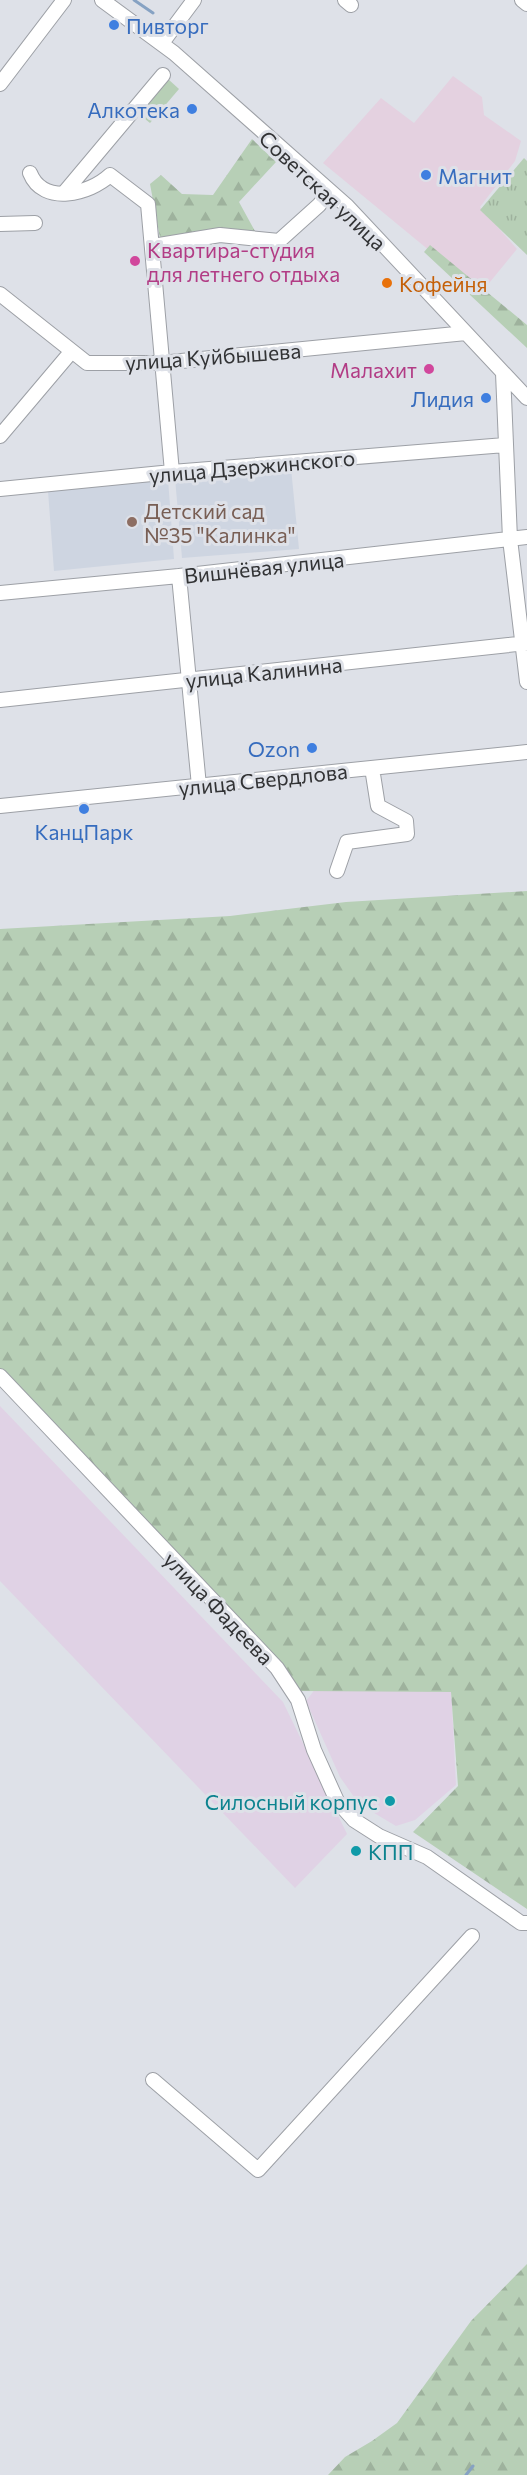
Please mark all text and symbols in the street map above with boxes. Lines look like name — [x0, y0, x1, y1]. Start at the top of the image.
place label: Пивторг — [126, 13, 209, 38]
marker: Пивторг — [107, 18, 121, 32]
place label: Алкотека — [87, 97, 180, 122]
marker: Алкотека — [185, 102, 199, 116]
street label: Советская улица — [255, 125, 391, 255]
place label: Магнит — [438, 163, 512, 188]
marker: Магнит — [419, 168, 433, 182]
place label: Квартира-студия для летнего отдыха — [147, 237, 340, 286]
marker: Квартира-студия для летнего отдыха — [128, 254, 142, 268]
place label: Кофейня — [399, 271, 488, 296]
marker: Кофейня — [380, 276, 394, 290]
street label: улица Куйбышева — [124, 337, 302, 375]
place label: Малахит — [330, 357, 417, 382]
marker: Малахит — [422, 362, 436, 376]
place label: Лидия — [411, 386, 474, 411]
marker: Лидия — [479, 391, 493, 405]
street label: улица Дзержинского — [148, 445, 356, 487]
place label: Детский сад №35 "Калинка" — [144, 498, 296, 547]
marker: Детский сад №35 "Калинка" — [125, 515, 139, 529]
street label: Вишнёвая улица — [183, 546, 345, 588]
street label: улица Калинина — [184, 651, 344, 693]
place label: Ozon — [248, 736, 300, 761]
marker: Ozon — [305, 741, 319, 755]
street label: улица Свердлова — [177, 758, 349, 800]
marker: КанцПарк — [77, 802, 91, 816]
place label: КанцПарк — [34, 819, 134, 844]
street label: улица Фадеева — [159, 1547, 279, 1669]
place label: Силосный корпус — [205, 1789, 378, 1814]
marker: Силосный корпус — [383, 1794, 397, 1808]
place label: КПП — [368, 1839, 413, 1864]
marker: КПП — [349, 1844, 363, 1858]

